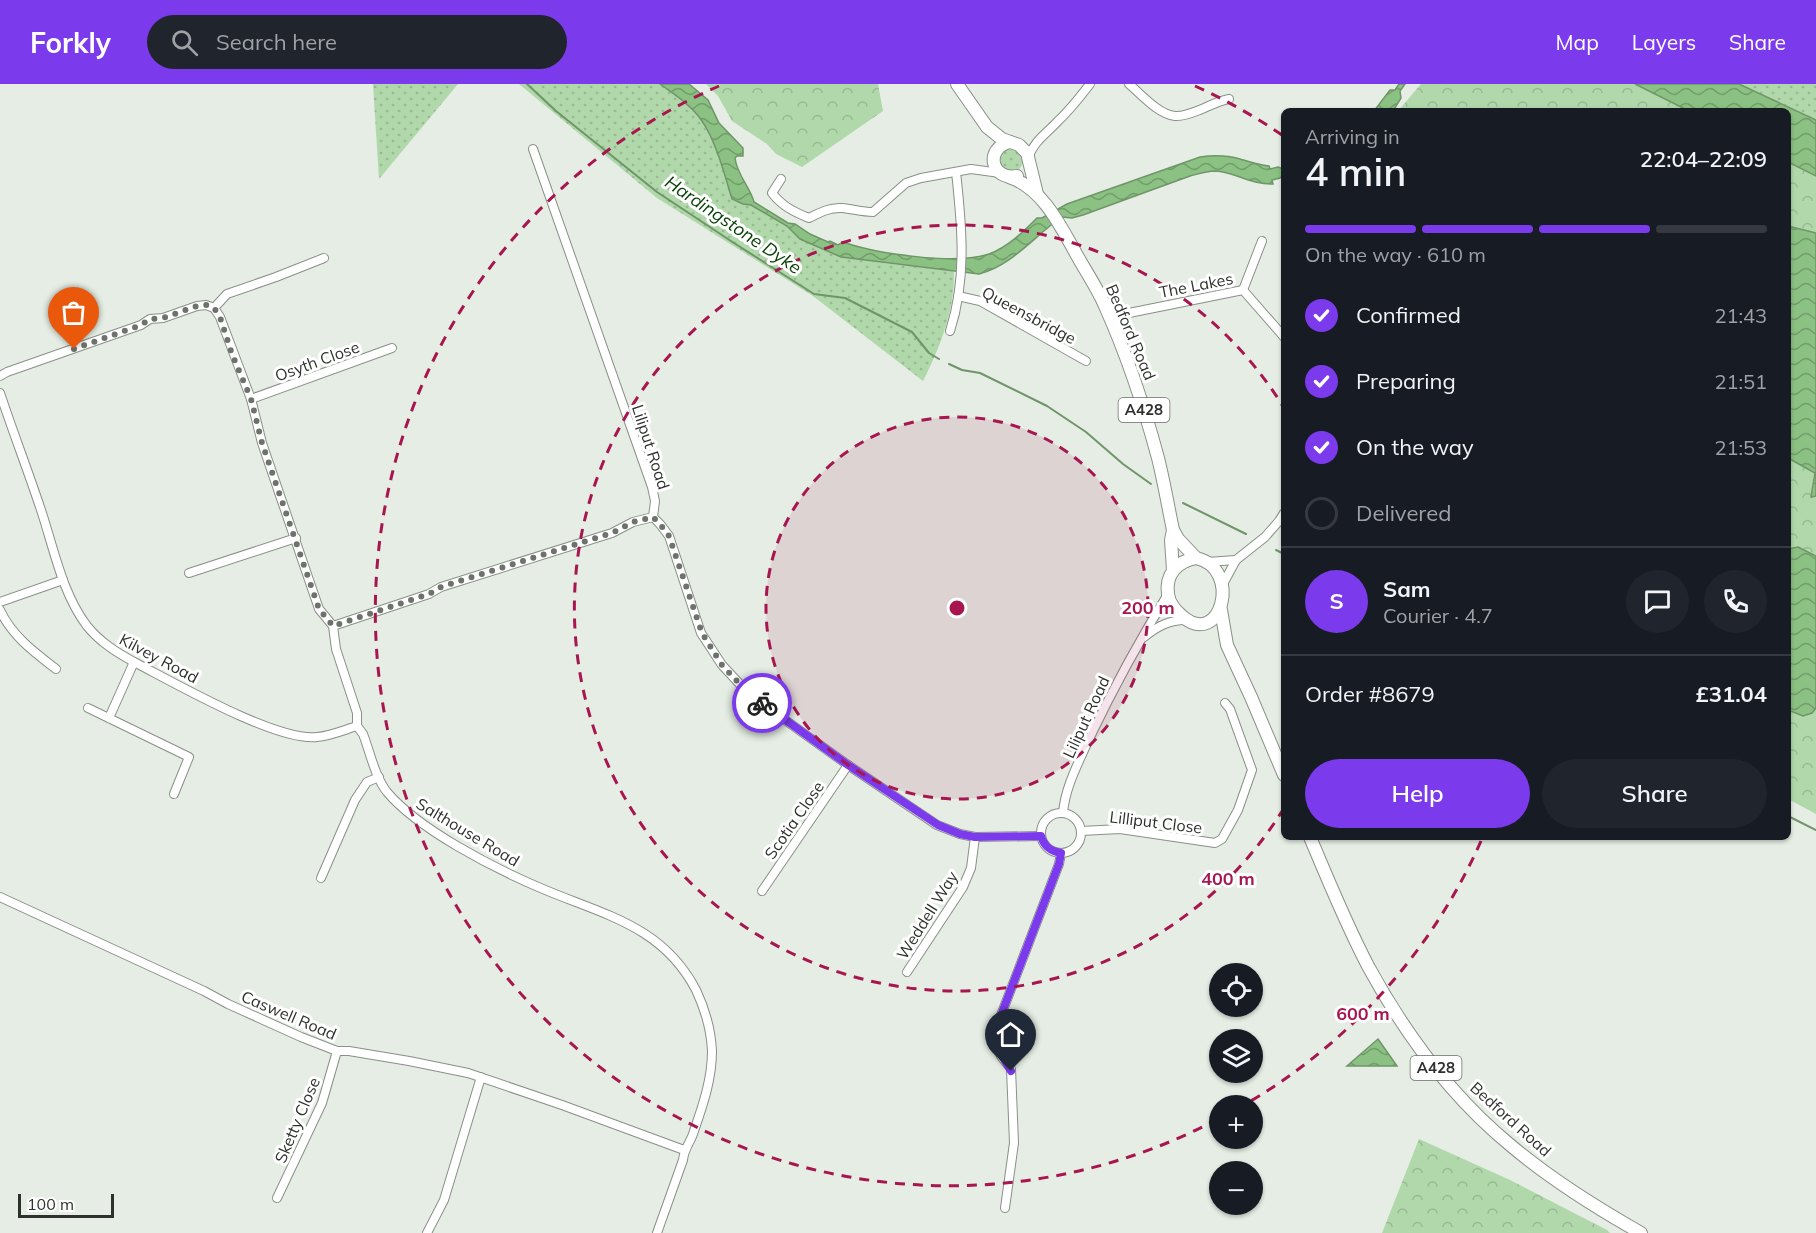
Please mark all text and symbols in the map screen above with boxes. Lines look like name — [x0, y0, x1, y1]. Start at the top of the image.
search box — [147, 15, 567, 69]
text: Forkly — [30, 25, 111, 60]
icon: search — [168, 26, 201, 59]
text: Search here — [216, 28, 337, 56]
text: Map — [1556, 29, 1599, 55]
text: Layers — [1632, 29, 1696, 55]
text: Share — [1729, 29, 1786, 55]
text: Arriving in — [1305, 124, 1400, 149]
text: 22:04–22:09 — [1640, 145, 1767, 173]
text: 4 min — [1305, 147, 1406, 196]
water label: Hardingstone Dyke — [661, 170, 806, 279]
text: On the way · 610 m — [1305, 242, 1486, 267]
street label: The Lakes — [1157, 268, 1235, 302]
street label: Bedford Road — [1102, 281, 1160, 383]
street label: Queensbridge — [979, 282, 1079, 348]
pin — [48, 287, 99, 349]
icon: bag — [57, 296, 90, 329]
icon: check — [1305, 299, 1338, 332]
text: Confirmed — [1356, 301, 1461, 329]
text: 21:43 — [1714, 303, 1767, 328]
street label: Osyth Close — [272, 336, 362, 386]
icon: check — [1305, 365, 1338, 398]
text: Preparing — [1356, 367, 1456, 395]
text: 21:51 — [1714, 369, 1767, 394]
road number: A428 — [1118, 398, 1170, 422]
street label: Liliput Road — [628, 402, 674, 492]
icon: check — [1305, 431, 1338, 464]
text: On the way — [1356, 433, 1474, 461]
text: 21:53 — [1714, 435, 1767, 460]
text: Delivered — [1356, 499, 1451, 527]
button: chat — [1626, 570, 1689, 633]
button: phone — [1704, 570, 1767, 633]
text: Sam — [1383, 575, 1431, 603]
text: S — [1329, 587, 1344, 615]
text: 200 m — [1121, 596, 1175, 619]
centre of rings — [947, 598, 967, 618]
text: Courier · 4.7 — [1383, 603, 1493, 628]
street label: Kilvey Road — [116, 629, 202, 687]
courier — [732, 673, 792, 733]
street label: Liliput Road — [1058, 673, 1114, 761]
text: Order #8679 — [1305, 680, 1435, 708]
text: £31.04 — [1696, 680, 1767, 708]
icon: bike — [746, 687, 779, 720]
button: Help — [1305, 759, 1530, 828]
button: Share — [1542, 759, 1767, 828]
street label: Scotia Close — [760, 777, 828, 863]
street label: Salthouse Road — [413, 793, 523, 871]
street label: Lilliput Close — [1109, 806, 1203, 838]
street label: Weddell Way — [892, 867, 962, 963]
text: 400 m — [1201, 867, 1255, 890]
map controls — [1209, 963, 1263, 1215]
button: locate — [1209, 963, 1263, 1017]
street label: Caswell Road — [238, 986, 340, 1044]
text: 600 m — [1336, 1002, 1390, 1025]
pin — [985, 1009, 1036, 1071]
icon: home — [994, 1018, 1027, 1051]
button: layers — [1209, 1029, 1263, 1083]
road number: A428 — [1410, 1056, 1462, 1080]
street label: Sketty Close — [270, 1074, 324, 1166]
street label: Bedford Road — [1466, 1077, 1556, 1161]
button: + — [1209, 1095, 1263, 1149]
button: − — [1209, 1161, 1263, 1215]
scale bar — [18, 1191, 114, 1218]
text: 100 m — [27, 1194, 74, 1214]

